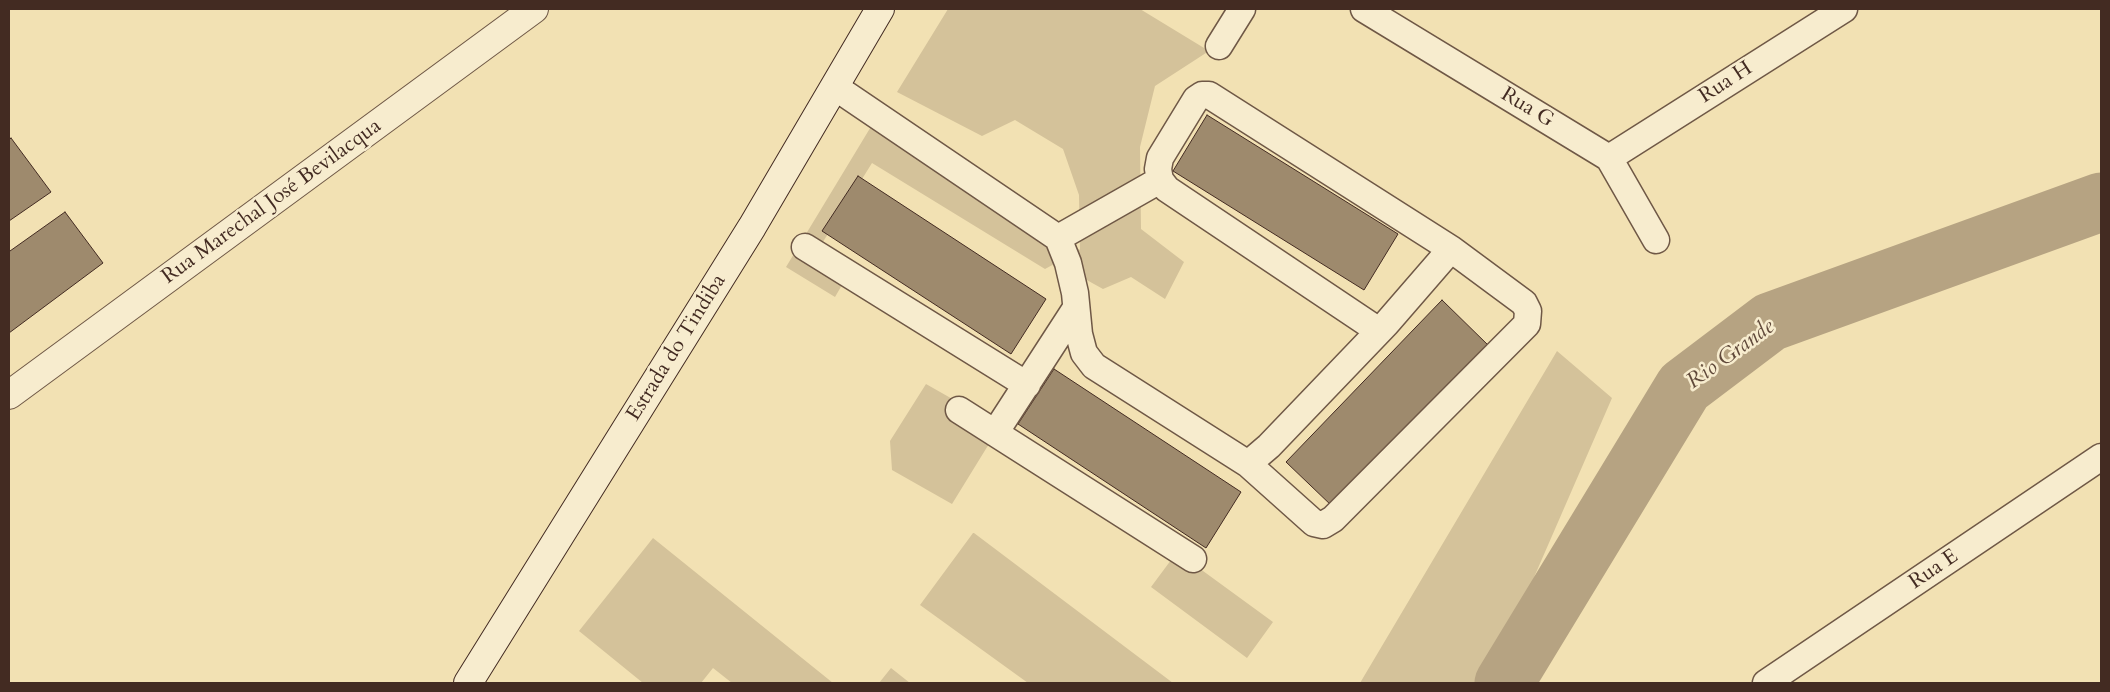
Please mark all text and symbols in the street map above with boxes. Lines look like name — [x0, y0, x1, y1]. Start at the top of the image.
street label: Rua H — [1695, 57, 1757, 109]
street label: Rua G — [1496, 82, 1558, 134]
street label: Rua Marechal José Bevilacqua — [157, 114, 387, 290]
street label: Estrada do Tindiba — [622, 270, 732, 426]
water label: Rio Grande — [1682, 314, 1780, 396]
street label: Rua E — [1905, 545, 1963, 595]

